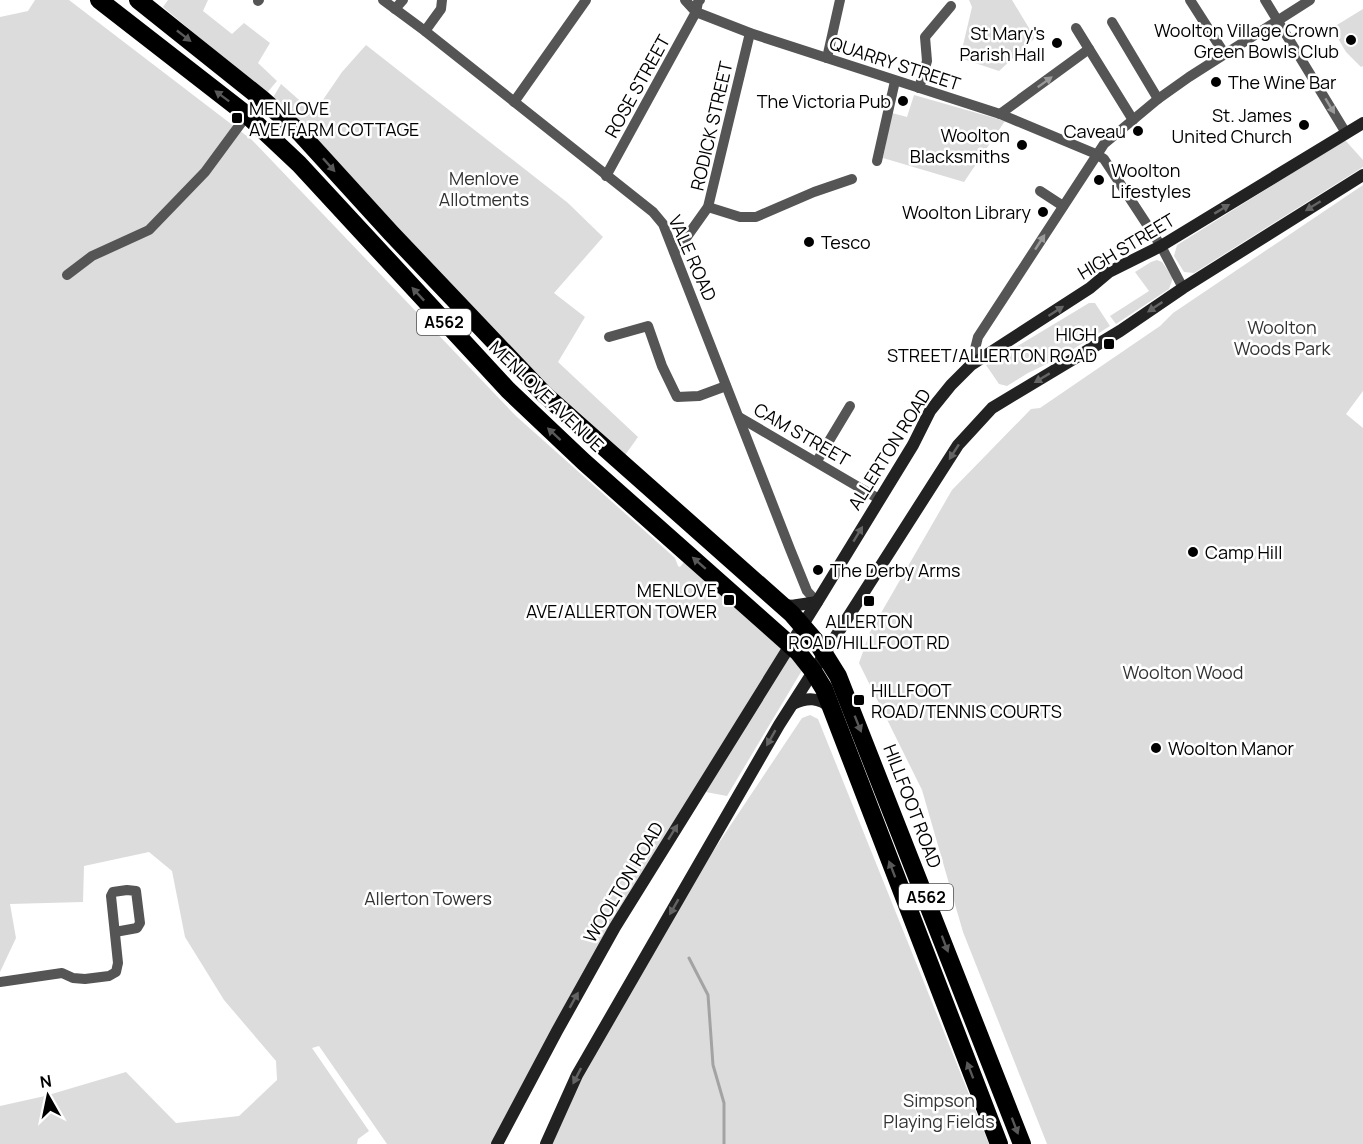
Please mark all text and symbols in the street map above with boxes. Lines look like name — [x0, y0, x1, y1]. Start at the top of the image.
place label: Woolton Village Crown Green Bowls Club — [1154, 18, 1339, 63]
place label: St Mary's Parish Hall — [959, 21, 1045, 66]
one-way arrow — [176, 30, 191, 42]
street label: ROSE STREET — [599, 30, 675, 142]
street label: QUARRY STREET — [826, 31, 964, 96]
marker: Woolton Village Crown Green Bowls Club — [1344, 33, 1358, 47]
marker: St Mary's Parish Hall — [1050, 36, 1064, 50]
street label: RODICK STREET — [684, 59, 738, 193]
place label: The Wine Bar — [1228, 70, 1337, 94]
marker: The Wine Bar — [1209, 75, 1223, 89]
one-way arrow — [1036, 76, 1052, 88]
place label: The Victoria Pub — [757, 89, 891, 113]
one-way arrow — [214, 90, 230, 102]
marker: The Victoria Pub — [896, 94, 910, 108]
place label: MENLOVE AVE/FARM COTTAGE — [249, 96, 419, 141]
one-way arrow — [1324, 98, 1335, 114]
place label: St. James United Church — [1172, 103, 1292, 148]
marker: MENLOVE AVE/FARM COTTAGE — [230, 111, 244, 125]
marker: St. James United Church — [1297, 118, 1311, 132]
place label: Caveau — [1064, 119, 1126, 143]
place label: Woolton Blacksmiths — [910, 123, 1010, 168]
marker: Caveau — [1131, 124, 1145, 138]
marker: Woolton Blacksmiths — [1015, 138, 1029, 152]
one-way arrow — [322, 158, 336, 173]
place label: Woolton Lifestyles — [1111, 158, 1191, 203]
park label: Menlove Allotments — [439, 166, 529, 211]
marker: Woolton Lifestyles — [1092, 173, 1106, 187]
place label: Woolton Library — [902, 200, 1031, 224]
one-way arrow — [1305, 201, 1322, 212]
one-way arrow — [1214, 203, 1230, 214]
marker: Woolton Library — [1036, 205, 1050, 219]
street label: HIGH STREET — [1073, 207, 1179, 285]
street label: VALE ROAD — [663, 211, 723, 305]
place label: Tesco — [821, 230, 871, 254]
one-way arrow — [1034, 234, 1046, 250]
marker: Tesco — [802, 235, 816, 249]
one-way arrow — [411, 286, 425, 301]
one-way arrow — [1147, 301, 1163, 312]
one-way arrow — [1048, 305, 1064, 316]
road number: A562 — [417, 309, 471, 335]
park label: Woolton Woods Park — [1234, 315, 1331, 360]
place label: HIGH STREET/ALLERTON ROAD — [887, 322, 1097, 367]
street label: MENLOVE AVENUE — [485, 335, 609, 457]
marker: HIGH STREET/ALLERTON ROAD — [1102, 337, 1116, 351]
one-way arrow — [1034, 373, 1050, 384]
street label: ALLERTON ROAD — [842, 384, 936, 514]
street label: CAM STREET — [750, 397, 855, 471]
one-way arrow — [547, 427, 561, 441]
one-way arrow — [948, 444, 959, 460]
one-way arrow — [853, 526, 864, 542]
place label: Camp Hill — [1205, 540, 1282, 564]
marker: Camp Hill — [1186, 545, 1200, 559]
one-way arrow — [692, 556, 707, 570]
place label: The Derby Arms — [830, 558, 961, 582]
marker: The Derby Arms — [811, 563, 825, 577]
place label: MENLOVE AVE/ALLERTON TOWER — [526, 578, 717, 623]
marker: MENLOVE AVE/ALLERTON TOWER — [722, 593, 736, 607]
marker: ALLERTON ROAD/HILLFOOT RD — [862, 594, 876, 608]
place label: ALLERTON ROAD/HILLFOOT RD — [788, 609, 950, 654]
park label: Woolton Wood — [1123, 660, 1243, 684]
place label: HILLFOOT ROAD/TENNIS COURTS — [871, 678, 1062, 723]
marker: HILLFOOT ROAD/TENNIS COURTS — [852, 693, 866, 707]
one-way arrow — [853, 715, 863, 733]
one-way arrow — [766, 730, 777, 746]
place label: Woolton Manor — [1168, 736, 1294, 760]
street label: HILLFOOT ROAD — [878, 741, 948, 871]
marker: Woolton Manor — [1149, 741, 1163, 755]
street label: WOOLTON ROAD — [577, 817, 669, 947]
one-way arrow — [668, 824, 679, 840]
one-way arrow — [887, 859, 897, 877]
road number: A562 — [899, 884, 953, 910]
park label: Allerton Towers — [364, 886, 492, 910]
one-way arrow — [668, 899, 679, 915]
one-way arrow — [940, 936, 950, 954]
one-way arrow — [569, 992, 580, 1008]
one-way arrow — [965, 1061, 974, 1079]
north arrow — [18, 1066, 78, 1126]
one-way arrow — [572, 1067, 582, 1085]
text: N — [38, 1069, 53, 1093]
park label: Simpson Playing Fields — [883, 1088, 995, 1133]
one-way arrow — [1011, 1117, 1021, 1135]

